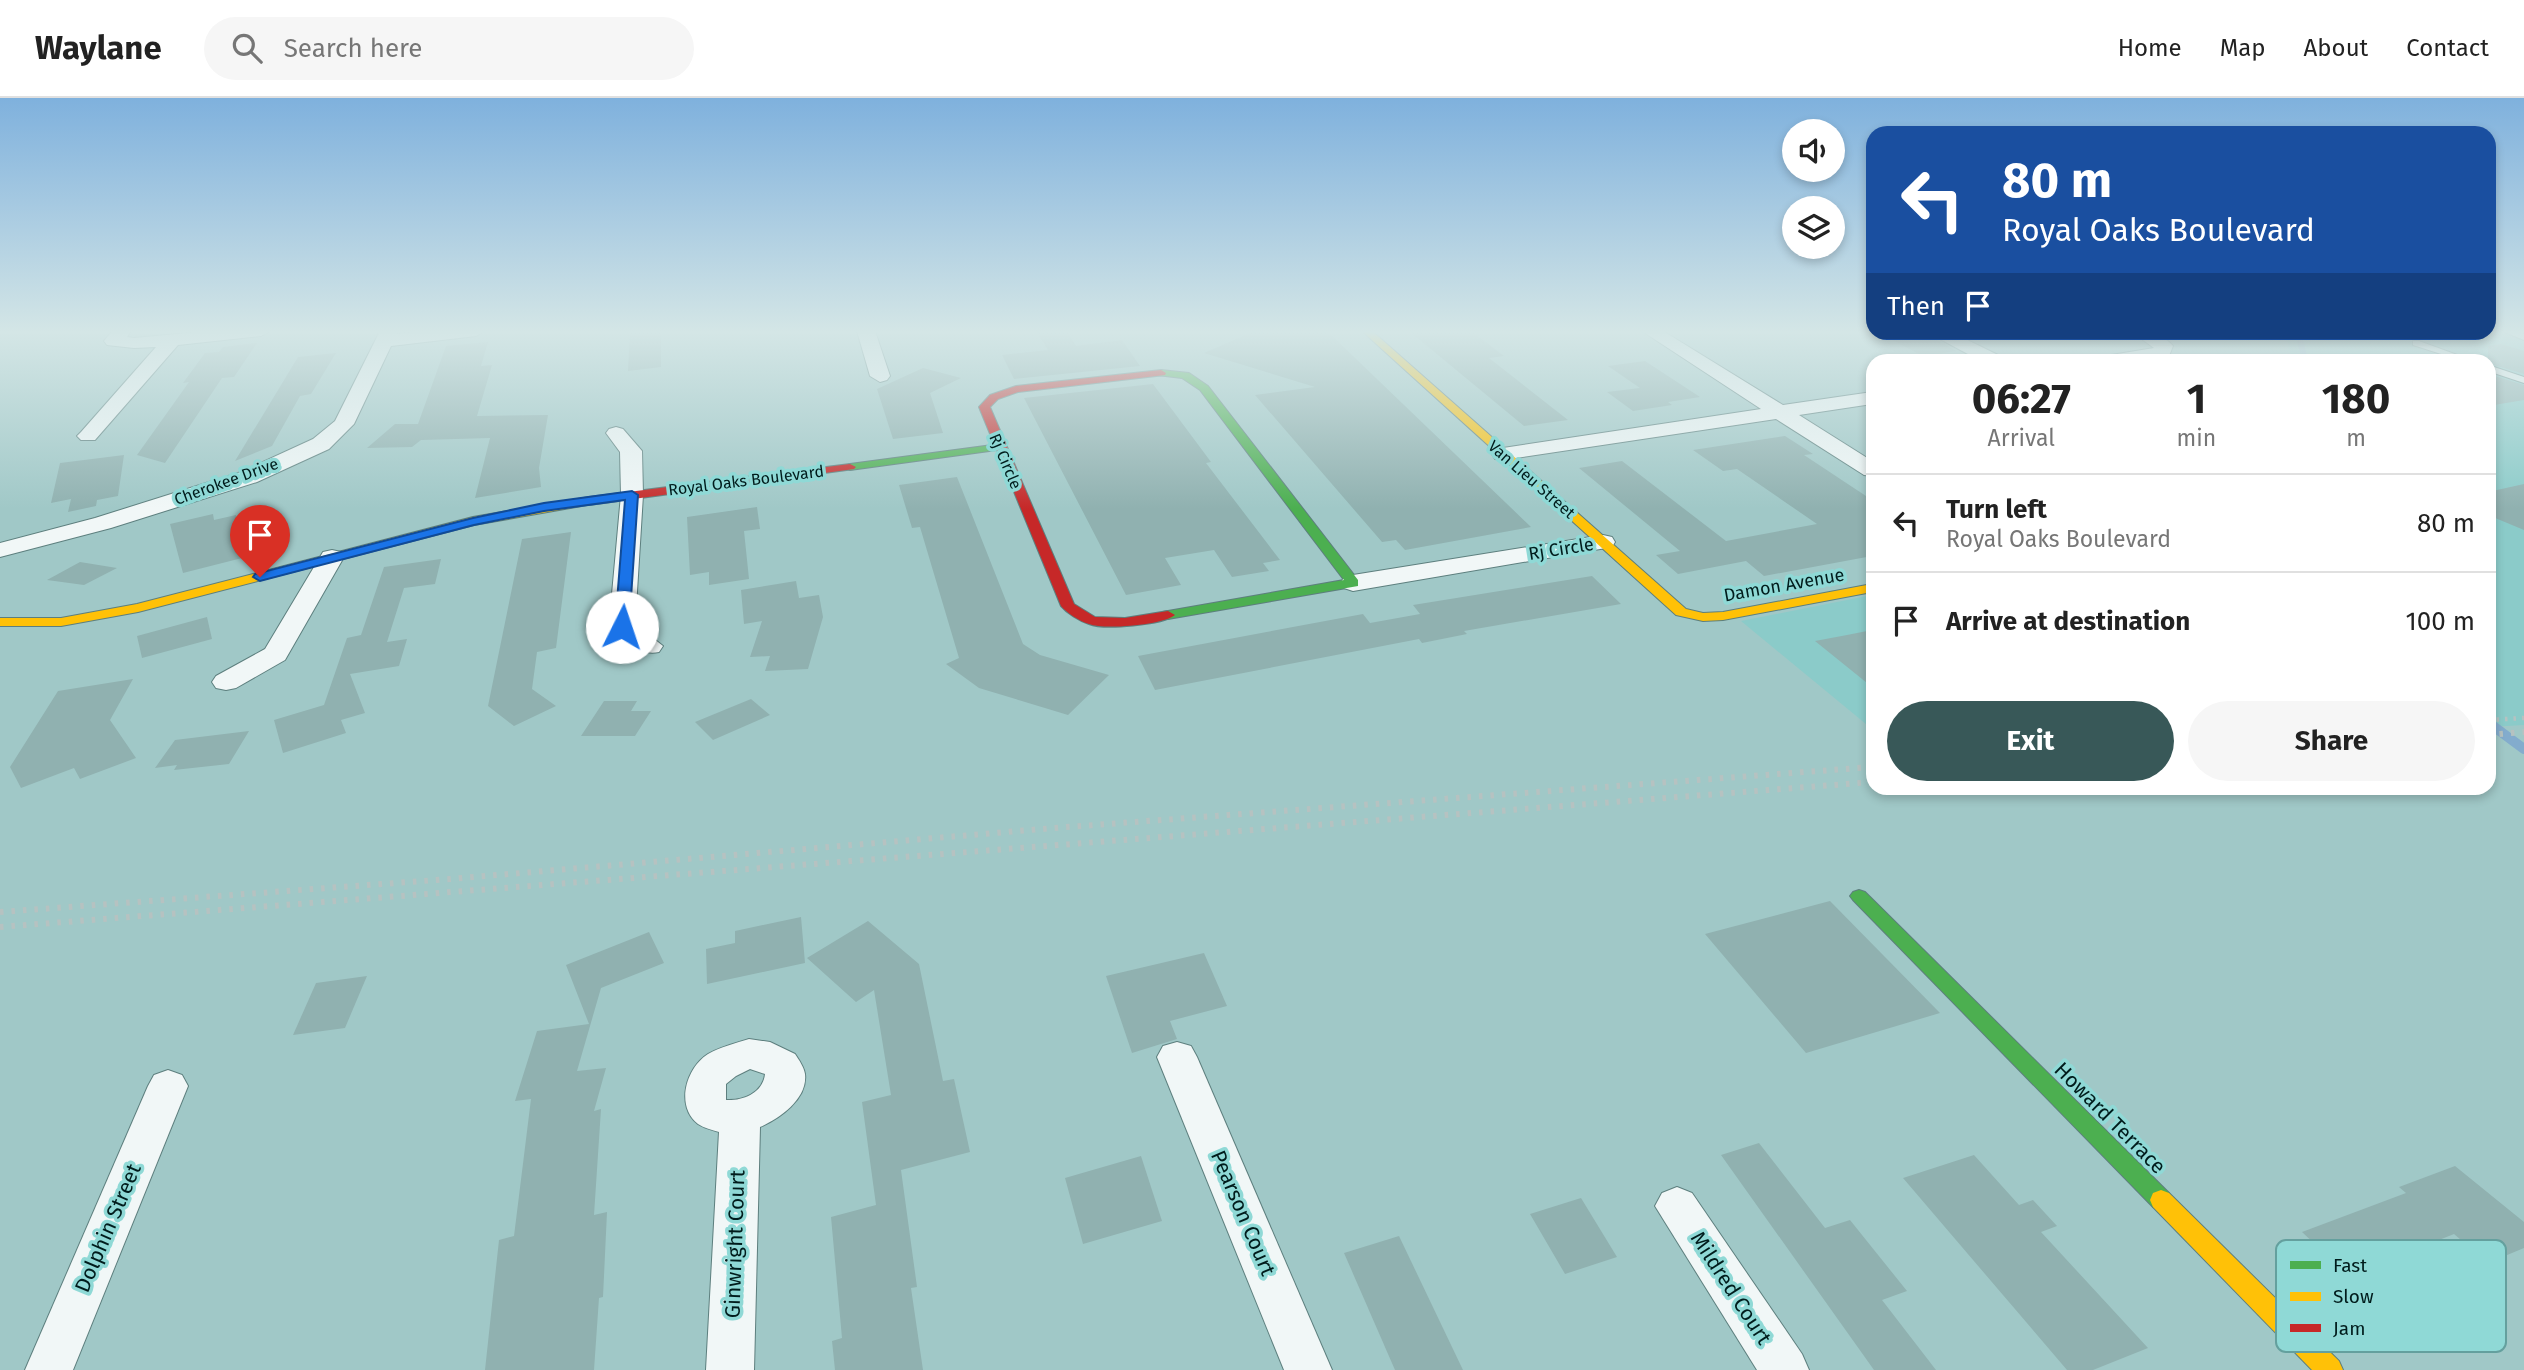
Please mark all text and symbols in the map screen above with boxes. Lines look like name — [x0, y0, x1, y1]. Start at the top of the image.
search box — [204, 17, 694, 80]
text: Waylane — [35, 28, 162, 68]
icon: search — [228, 29, 266, 67]
text: Search here — [284, 33, 423, 64]
text: Home — [2118, 34, 2182, 62]
text: Map — [2220, 34, 2266, 62]
text: About — [2304, 34, 2368, 62]
text: Contact — [2406, 34, 2489, 62]
map controls — [1782, 119, 1845, 259]
button: sound — [1782, 119, 1845, 182]
text: 80 m — [2002, 151, 2112, 210]
icon: left — [1887, 154, 1978, 245]
button: layers — [1782, 196, 1845, 259]
text: Royal Oaks Boulevard — [2002, 211, 2315, 249]
icon: arrive — [1959, 287, 1997, 325]
text: Then — [1887, 291, 1945, 322]
text: 06:27 — [1972, 374, 2071, 424]
text: 1 — [2187, 374, 2206, 424]
text: 180 — [2322, 374, 2390, 424]
text: Arrival — [1988, 424, 2055, 452]
text: min — [2177, 424, 2216, 452]
text: m — [2346, 424, 2366, 452]
street label: Rj Circle — [985, 431, 1026, 492]
street label: Van Lieu Street — [1484, 437, 1579, 522]
street label: Cherokee Drive — [172, 454, 281, 509]
street label: Royal Oaks Boulevard — [667, 462, 825, 499]
text: Turn left — [1946, 494, 2047, 525]
icon: left — [1887, 504, 1925, 542]
pin — [230, 505, 290, 577]
text: 80 m — [2417, 508, 2475, 539]
icon: arrive — [241, 516, 279, 554]
text: Royal Oaks Boulevard — [1946, 525, 2171, 553]
street label: Rj Circle — [1527, 533, 1595, 565]
street label: Damon Avenue — [1722, 564, 1846, 606]
position arrow — [585, 590, 659, 664]
icon: arrive — [1887, 602, 1925, 640]
text: Arrive at destination — [1946, 606, 2190, 637]
text: 100 m — [2406, 606, 2475, 637]
button: Exit — [1887, 701, 2174, 781]
button: Share — [2188, 701, 2475, 781]
street label: Howard Terrace — [2049, 1057, 2171, 1179]
street label: Pearson Court — [1205, 1146, 1281, 1280]
street label: Dolphin Street — [69, 1159, 147, 1296]
street label: Ginwright Court — [719, 1169, 751, 1319]
street label: Mildred Court — [1685, 1227, 1777, 1350]
legend — [2276, 1240, 2506, 1352]
text: Fast — [2333, 1254, 2367, 1277]
text: Slow — [2333, 1285, 2374, 1308]
text: Jam — [2333, 1317, 2365, 1340]

